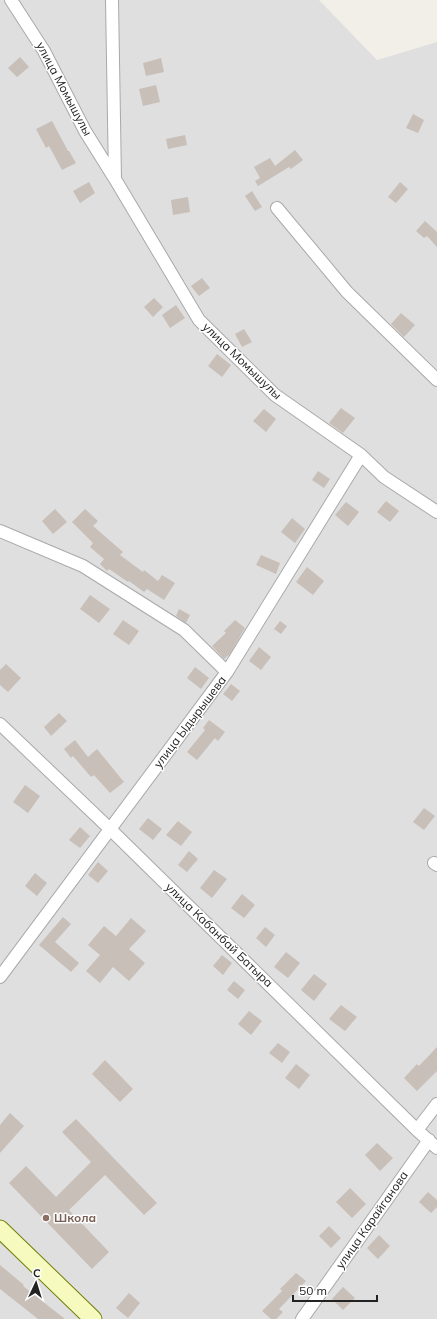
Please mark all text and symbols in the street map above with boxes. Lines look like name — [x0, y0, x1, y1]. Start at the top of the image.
street label: улица Момышулы — [33, 39, 96, 138]
street label: улица Момышулы — [200, 319, 285, 402]
street label: улица Ыдырышева — [150, 673, 229, 771]
street label: улица Кабанбай Батыра — [162, 879, 276, 990]
street label: улица Карайганова — [332, 1168, 411, 1271]
place label: Школа — [54, 1210, 96, 1225]
marker: Школа — [41, 1213, 51, 1223]
north arrow — [16, 1263, 56, 1303]
text: С — [32, 1266, 41, 1280]
scale bar — [293, 1277, 377, 1303]
text: 50 m — [299, 1283, 327, 1298]

